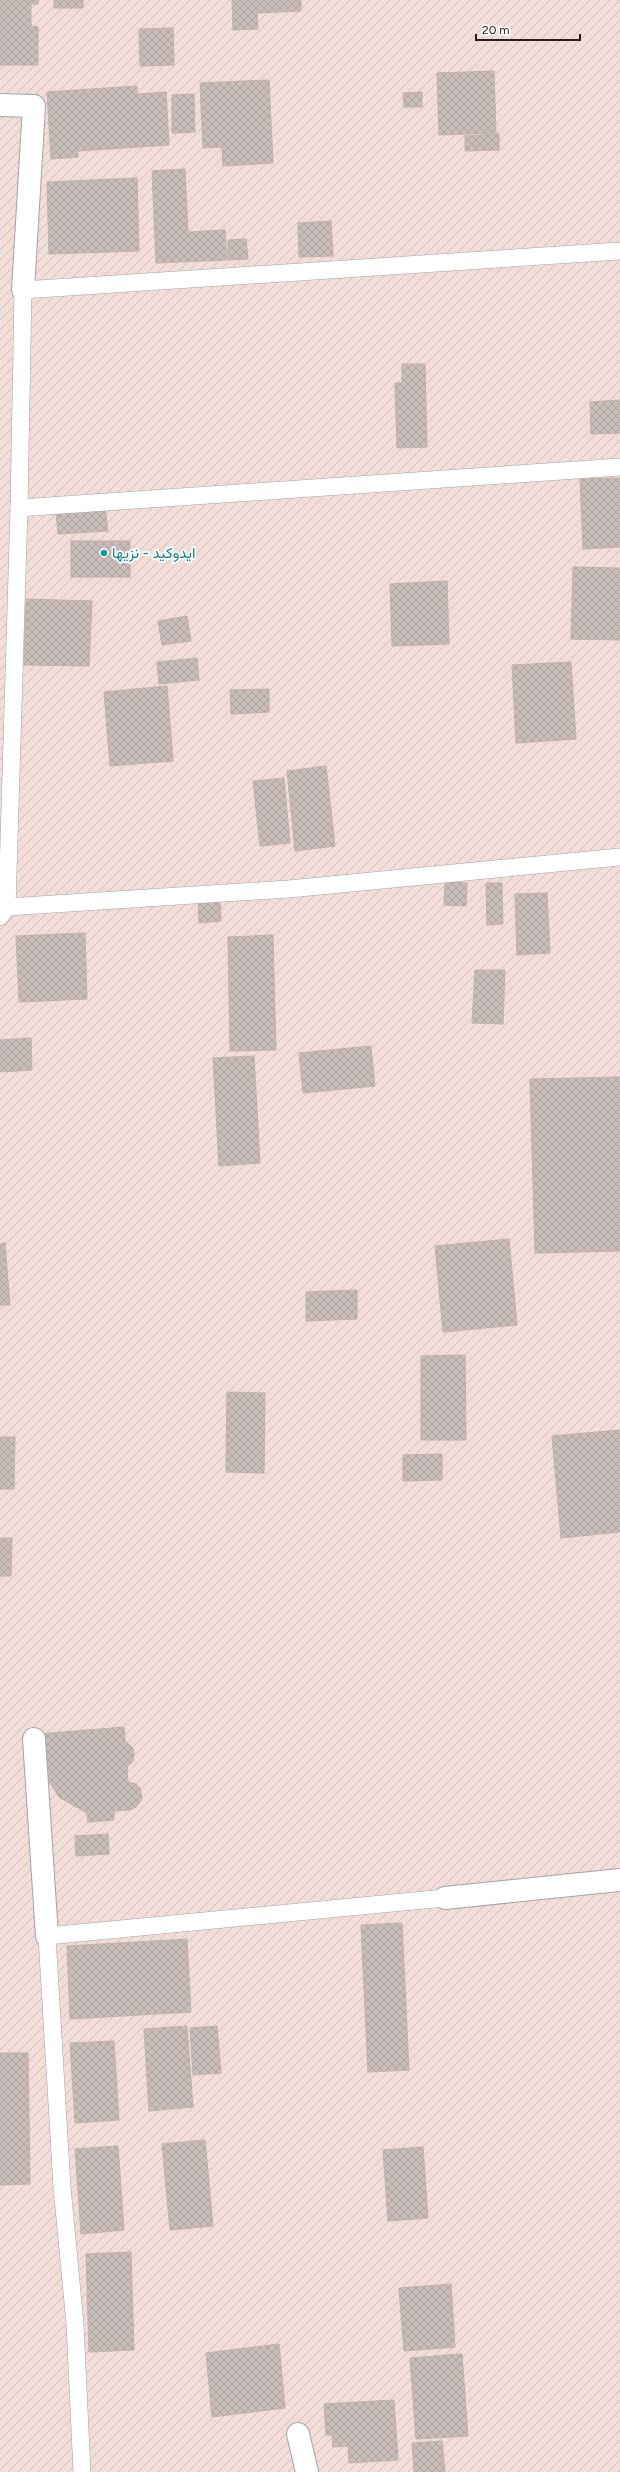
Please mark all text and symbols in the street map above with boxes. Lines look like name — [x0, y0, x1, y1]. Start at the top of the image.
scale bar — [476, 16, 580, 42]
text: 20 m — [482, 23, 510, 37]
place label: ايدوكيد - نزيها — [112, 544, 195, 562]
marker: ايدوكيد - نزيها — [99, 548, 109, 558]

